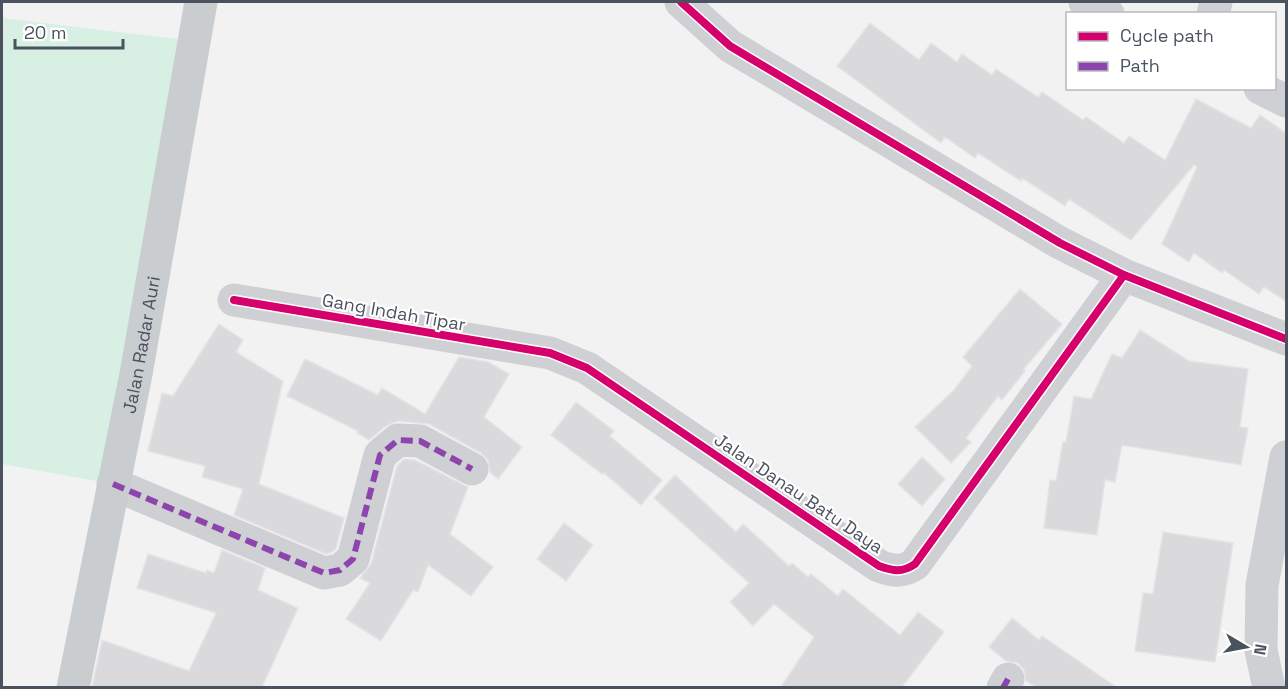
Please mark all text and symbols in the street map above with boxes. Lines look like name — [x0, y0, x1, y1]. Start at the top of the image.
scale bar — [15, 12, 123, 50]
legend — [1066, 12, 1276, 90]
text: 20 m — [24, 21, 67, 44]
text: Cycle path — [1120, 24, 1214, 47]
text: Path — [1120, 54, 1160, 77]
street label: Jalan Radar Auri — [117, 274, 164, 415]
street label: Gang Indah Tipar — [320, 288, 468, 336]
street label: Jalan Danau Batu Daya — [710, 428, 888, 558]
north arrow — [1216, 617, 1276, 677]
text: N — [1249, 642, 1272, 657]

